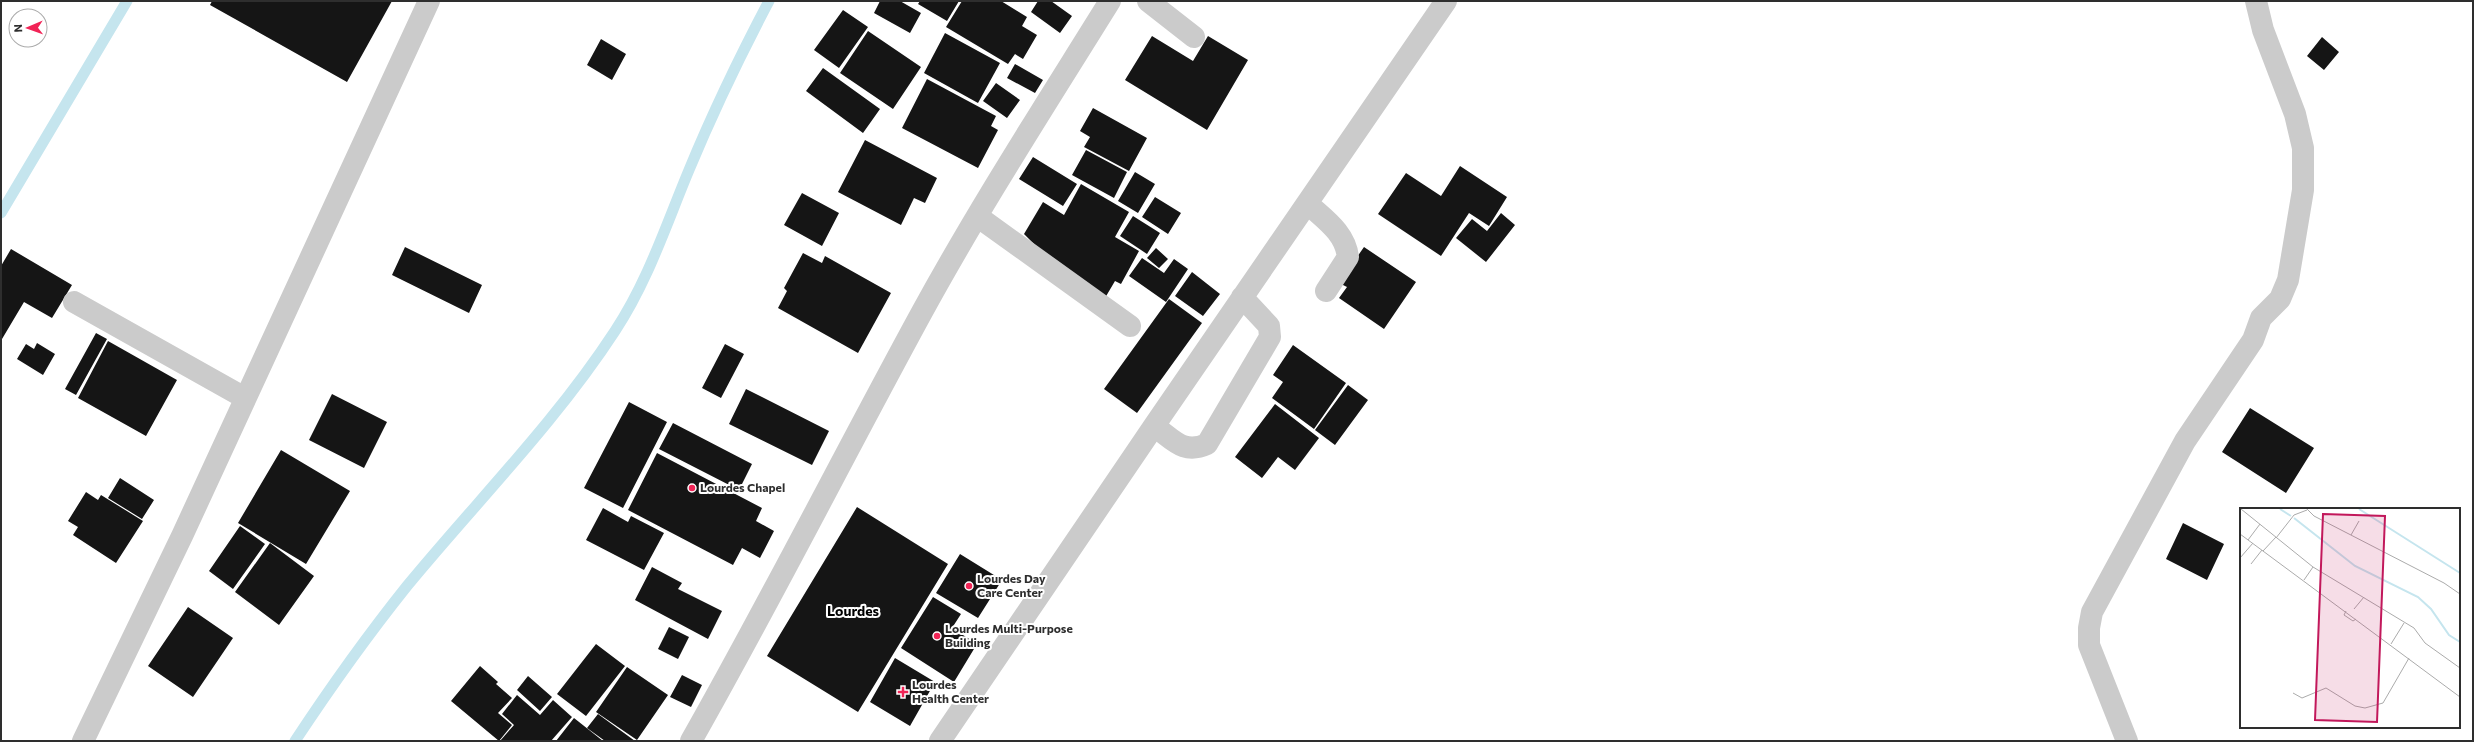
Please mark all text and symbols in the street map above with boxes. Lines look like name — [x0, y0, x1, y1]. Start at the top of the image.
north arrow — [8, 8, 48, 48]
text: N — [11, 24, 24, 33]
place label: Lourdes Chapel — [700, 480, 785, 494]
marker: Lourdes Chapel — [687, 483, 697, 493]
inset map — [2240, 508, 2460, 728]
place label: Lourdes Day Care Center — [977, 571, 1046, 599]
marker: Lourdes Day Care Center — [964, 581, 974, 591]
district label: Lourdes — [827, 602, 880, 619]
place label: Lourdes Multi-Purpose Building — [945, 621, 1073, 649]
marker: Lourdes Multi-Purpose Building — [932, 631, 942, 641]
place label: Lourdes Health Center — [912, 677, 989, 705]
marker: Lourdes Health Center — [897, 686, 909, 698]

